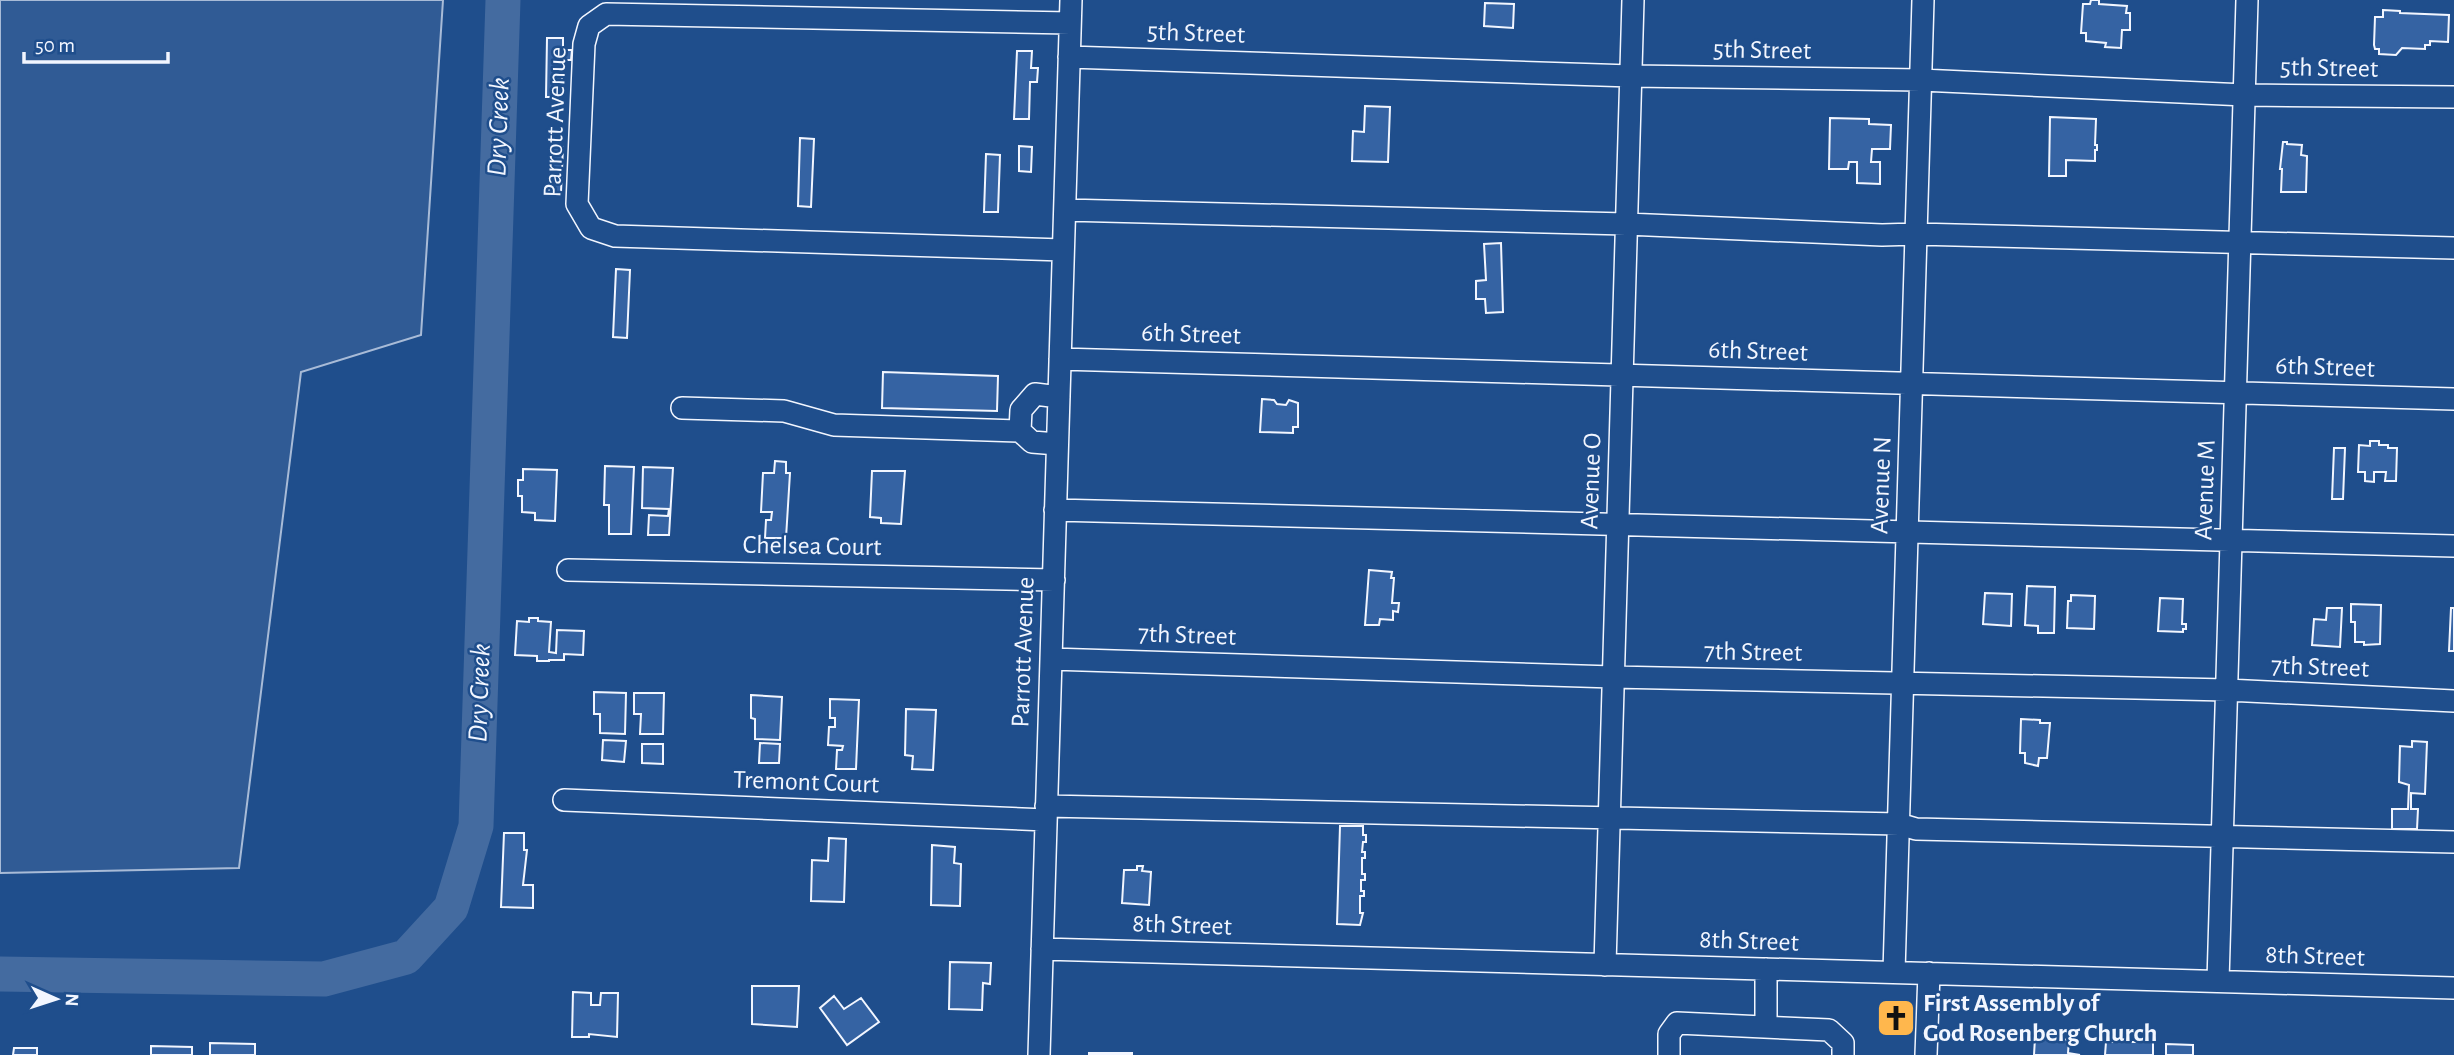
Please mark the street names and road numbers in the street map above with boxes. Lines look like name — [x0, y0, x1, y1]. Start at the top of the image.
street label: 5th Street — [1146, 18, 1246, 48]
street label: 5th Street — [1713, 36, 1811, 64]
street label: Parrott Avenue — [539, 46, 571, 198]
street label: 5th Street — [2280, 54, 2378, 82]
street label: 6th Street — [1141, 319, 1241, 349]
street label: 6th Street — [1708, 336, 1808, 366]
street label: 6th Street — [2275, 352, 2375, 382]
street label: Avenue O — [1576, 432, 1606, 530]
street label: Avenue N — [1866, 436, 1896, 534]
street label: Avenue M — [2190, 439, 2220, 541]
street label: Chelsea Court — [742, 532, 882, 560]
street label: Parrott Avenue — [1007, 576, 1039, 728]
street label: 7th Street — [1137, 620, 1237, 650]
street label: 7th Street — [1704, 638, 1802, 666]
street label: 7th Street — [2270, 652, 2370, 682]
street label: Tremont Court — [732, 766, 880, 798]
street label: 8th Street — [1132, 910, 1232, 940]
street label: 8th Street — [1699, 926, 1799, 956]
street label: 8th Street — [2265, 941, 2365, 971]

